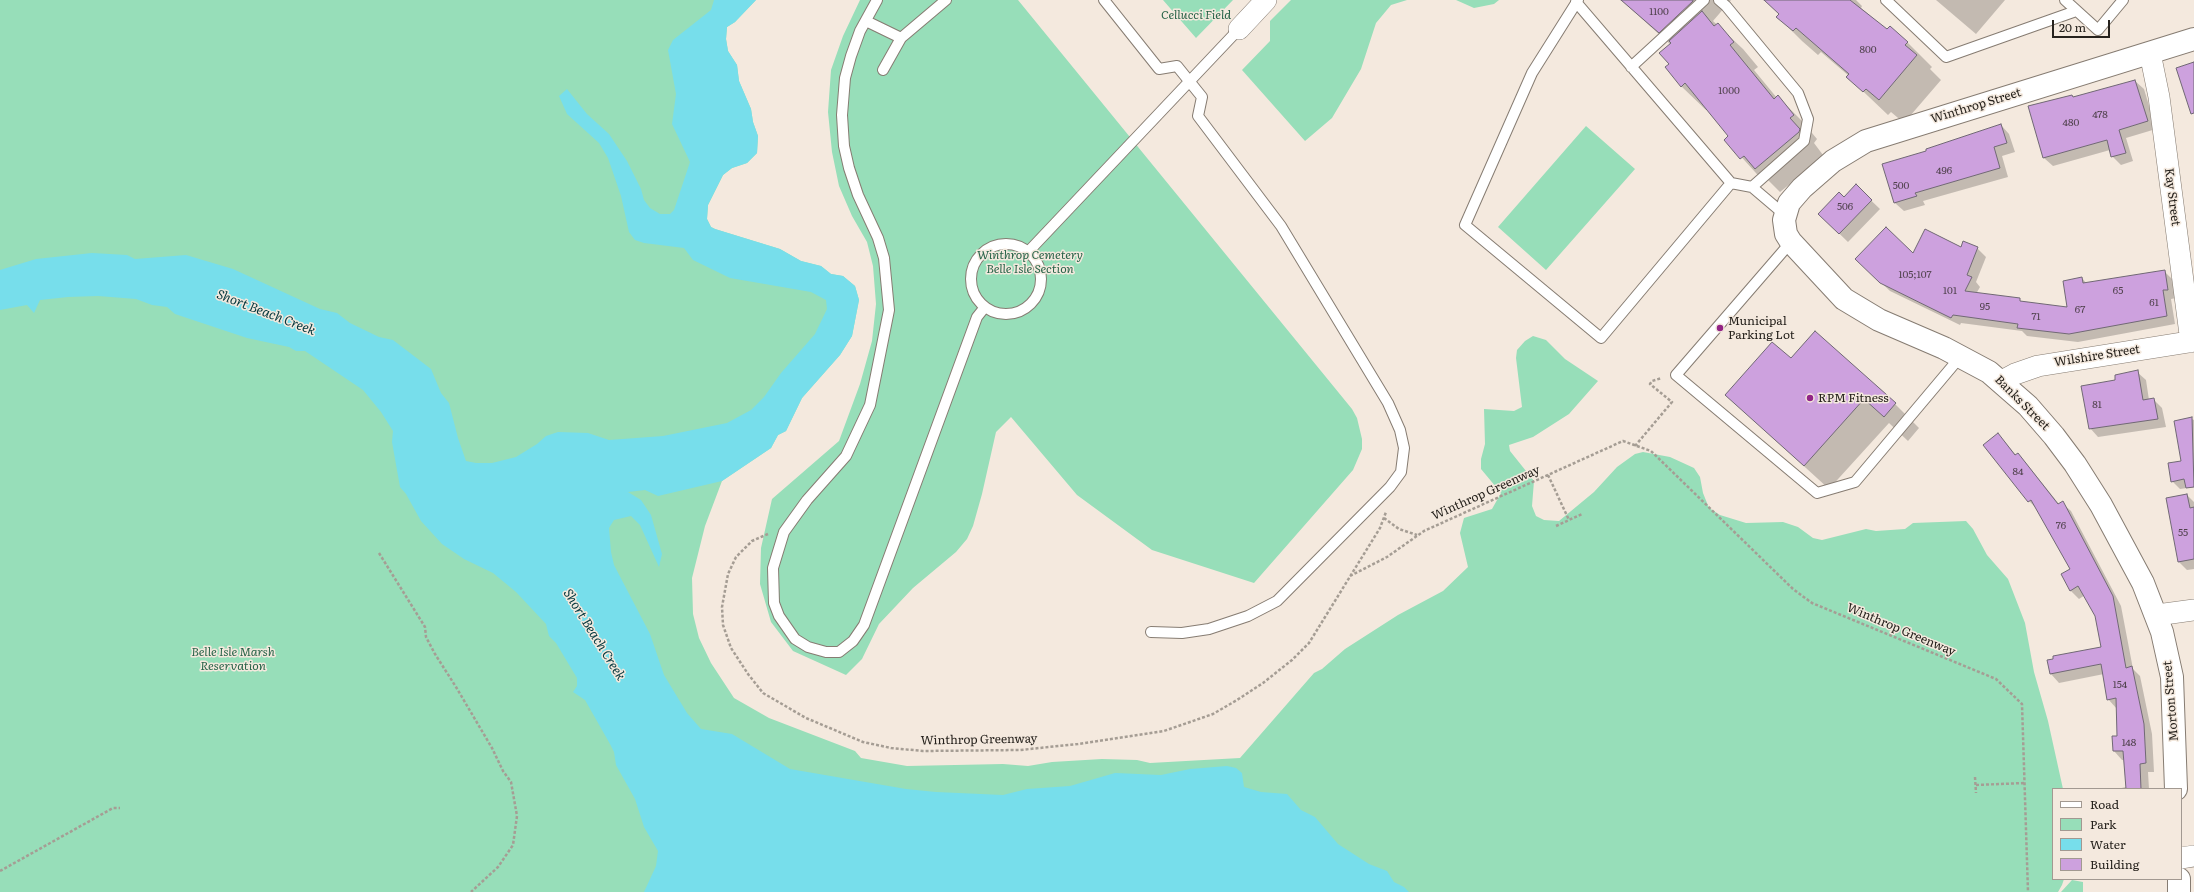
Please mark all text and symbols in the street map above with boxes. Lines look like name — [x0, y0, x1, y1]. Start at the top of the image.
house number: 1100 — [1649, 6, 1669, 18]
park label: Cellucci Field — [1161, 8, 1231, 22]
scale bar — [2054, 12, 2112, 38]
text: 20 m — [2059, 18, 2086, 36]
house number: 800 — [1859, 44, 1877, 56]
house number: 1000 — [1718, 85, 1740, 97]
street label: Winthrop Street — [1929, 85, 2023, 127]
house number: 478 — [2092, 109, 2108, 121]
house number: 480 — [2063, 117, 2079, 129]
house number: 496 — [1936, 165, 1952, 177]
street label: Kay Street — [2161, 167, 2183, 227]
house number: 500 — [1893, 180, 1909, 192]
house number: 506 — [1837, 201, 1853, 213]
park label: Winthrop Cemetery Belle Isle Section — [977, 248, 1083, 276]
house number: 105;107 — [1898, 269, 1932, 281]
house number: 101 — [1943, 285, 1957, 297]
house number: 65 — [2113, 285, 2123, 297]
water label: Short Beach Creek — [214, 287, 318, 339]
house number: 61 — [2149, 297, 2159, 309]
house number: 95 — [1980, 301, 1990, 313]
house number: 67 — [2075, 304, 2085, 316]
house number: 71 — [2031, 311, 2041, 323]
place label: Municipal Parking Lot — [1728, 314, 1795, 342]
marker: Municipal Parking Lot — [1715, 323, 1725, 333]
street label: Wilshire Street — [2053, 342, 2141, 370]
street label: Banks Street — [1992, 373, 2052, 433]
place label: RPM Fitness — [1818, 391, 1889, 405]
marker: RPM Fitness — [1805, 393, 1815, 403]
house number: 81 — [2092, 399, 2102, 411]
street label: Winthrop Greenway — [1430, 463, 1542, 523]
house number: 84 — [2012, 466, 2024, 478]
house number: 76 — [2056, 520, 2066, 532]
house number: 55 — [2178, 527, 2188, 539]
water label: Short Beach Creek — [560, 586, 628, 684]
street label: Winthrop Greenway — [1844, 601, 1958, 659]
park label: Belle Isle Marsh Reservation — [191, 645, 275, 673]
street label: Morton Street — [2160, 660, 2182, 742]
house number: 154 — [2113, 679, 2127, 691]
street label: Winthrop Greenway — [921, 732, 1037, 748]
house number: 148 — [2122, 737, 2136, 749]
legend — [2052, 788, 2182, 880]
text: Road — [2090, 795, 2119, 813]
text: Park — [2090, 815, 2116, 833]
text: Water — [2090, 835, 2126, 853]
text: Building — [2090, 855, 2139, 873]

